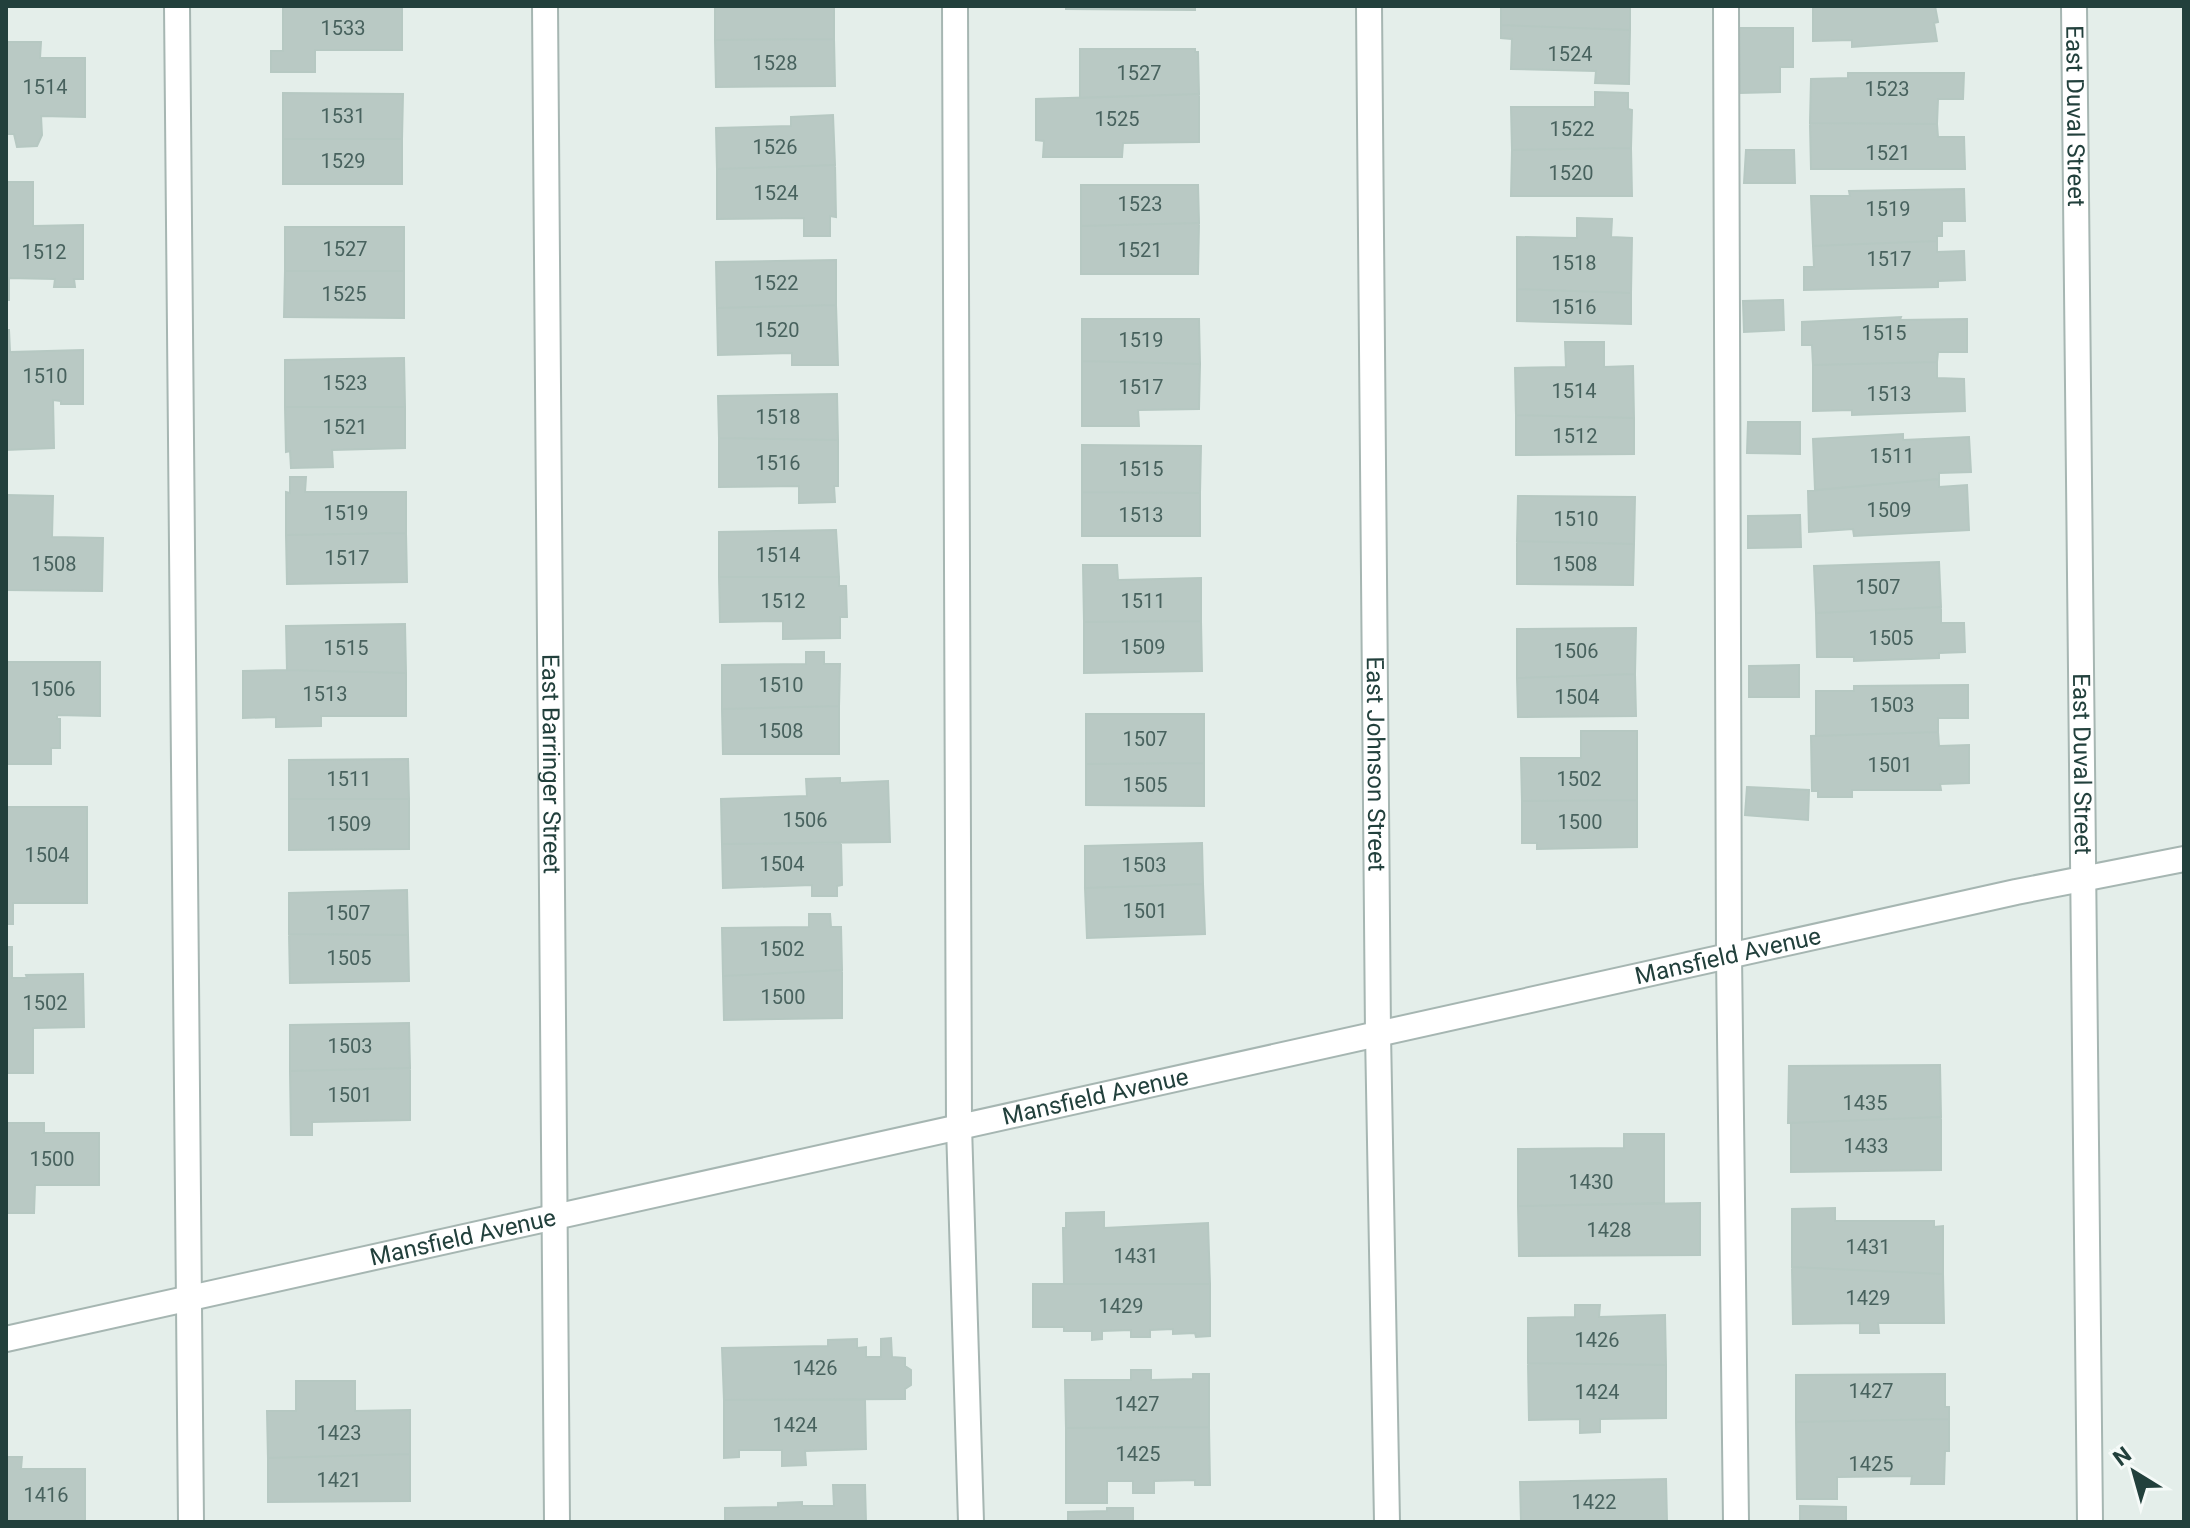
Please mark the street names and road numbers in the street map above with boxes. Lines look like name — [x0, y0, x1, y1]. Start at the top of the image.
street label: East Duval Street — [2060, 25, 2090, 207]
street label: East Barringer Street — [536, 654, 566, 874]
street label: East Johnson Street — [1361, 656, 1391, 872]
street label: East Duval Street — [2067, 673, 2097, 855]
street label: Mansfield Avenue — [1632, 922, 1824, 990]
street label: Mansfield Avenue — [1000, 1062, 1191, 1131]
street label: Mansfield Avenue — [367, 1203, 558, 1272]

